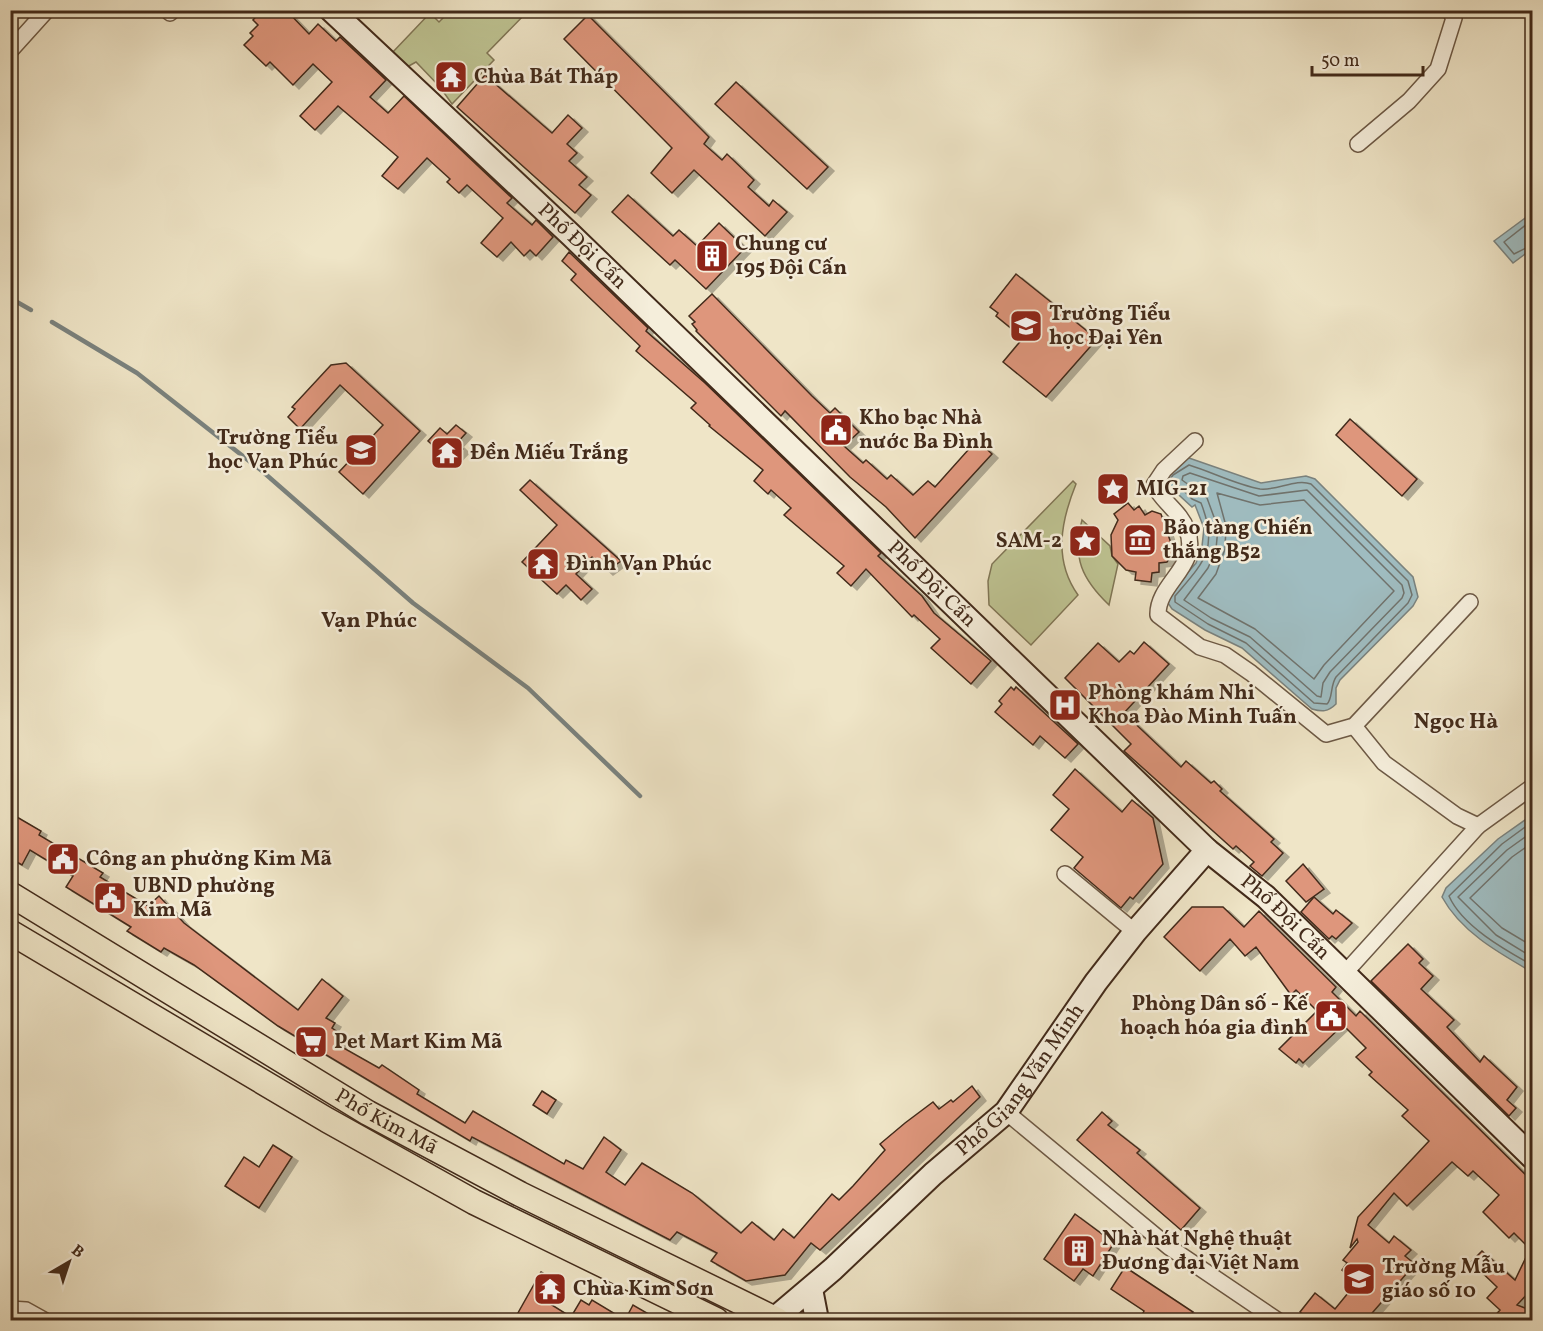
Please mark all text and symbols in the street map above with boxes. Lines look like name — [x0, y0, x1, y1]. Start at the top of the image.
scale bar — [1312, 39, 1423, 77]
text: 50 m — [1321, 49, 1360, 74]
temple icon: Chùa Bát Tháp — [433, 59, 469, 95]
place label: Chùa Bát Tháp — [474, 63, 618, 92]
street label: Phố Đội Cấn — [531, 196, 634, 296]
place label: Chung cư 195 Đội Cấn — [735, 230, 847, 283]
building icon: Chung cư 195 Đội Cấn — [694, 238, 730, 274]
place label: Trường Tiểu học Đại Yên — [1049, 300, 1171, 353]
school or university icon: Trường Tiểu học Đại Yên — [1008, 308, 1044, 344]
place label: Kho bạc Nhà nước Ba Đình — [859, 404, 993, 457]
public building icon: Kho bạc Nhà nước Ba Đình — [818, 412, 854, 448]
place label: Trường Tiểu học Vạn Phúc — [208, 424, 338, 477]
school or university icon: Trường Tiểu học Vạn Phúc — [343, 432, 379, 468]
temple icon: Đền Miếu Trắng — [429, 435, 465, 471]
place label: Đền Miếu Trắng — [470, 439, 628, 468]
place icon: MIG-21 — [1095, 471, 1131, 507]
place label: MIG-21 — [1136, 475, 1207, 504]
place label: Bảo tàng Chiến thắng B52 — [1163, 514, 1313, 567]
museum icon: Bảo tàng Chiến thắng B52 — [1122, 522, 1158, 558]
place icon: SAM-2 — [1067, 523, 1103, 559]
place label: SAM-2 — [996, 527, 1062, 556]
street label: Phố Đội Cấn — [881, 534, 983, 634]
temple icon: Đình Vạn Phúc — [525, 546, 561, 582]
place label: Đình Vạn Phúc — [566, 550, 712, 579]
district label: Vạn Phúc — [321, 606, 417, 637]
place label: Phòng khám Nhi Khoa Đào Minh Tuấn — [1088, 679, 1297, 732]
hospital icon: Phòng khám Nhi Khoa Đào Minh Tuấn — [1047, 687, 1083, 723]
district label: Ngọc Hà — [1414, 707, 1498, 738]
public building icon: Công an phường Kim Mã — [45, 841, 81, 877]
place label: Công an phường Kim Mã — [86, 845, 332, 874]
street label: Phố Đội Cấn — [1234, 868, 1337, 967]
place label: UBND phường Kim Mã — [133, 872, 275, 925]
public building icon: UBND phường Kim Mã — [92, 880, 128, 916]
place label: Phòng Dân số - Kế hoạch hóa gia đình — [1120, 990, 1309, 1043]
street label: Phố Giang Văn Minh — [950, 998, 1091, 1163]
public building icon: Phòng Dân số - Kế hoạch hóa gia đình — [1313, 998, 1349, 1034]
supermarket icon: Pet Mart Kim Mã — [293, 1024, 329, 1060]
place label: Pet Mart Kim Mã — [334, 1028, 503, 1057]
street label: Phố Kim Mã — [329, 1082, 443, 1162]
place label: Nhà hát Nghệ thuật Đương đại Việt Nam — [1102, 1225, 1300, 1278]
north arrow — [39, 1232, 99, 1292]
building icon: Nhà hát Nghệ thuật Đương đại Việt Nam — [1061, 1233, 1097, 1269]
text: B — [66, 1240, 88, 1264]
place label: Trường Mẫu giáo số 10 — [1382, 1253, 1505, 1306]
school or university icon: Trường Mẫu giáo số 10 — [1341, 1261, 1377, 1297]
temple icon: Chùa Kim Sơn — [532, 1271, 568, 1307]
place label: Chùa Kim Sơn — [573, 1275, 714, 1304]

